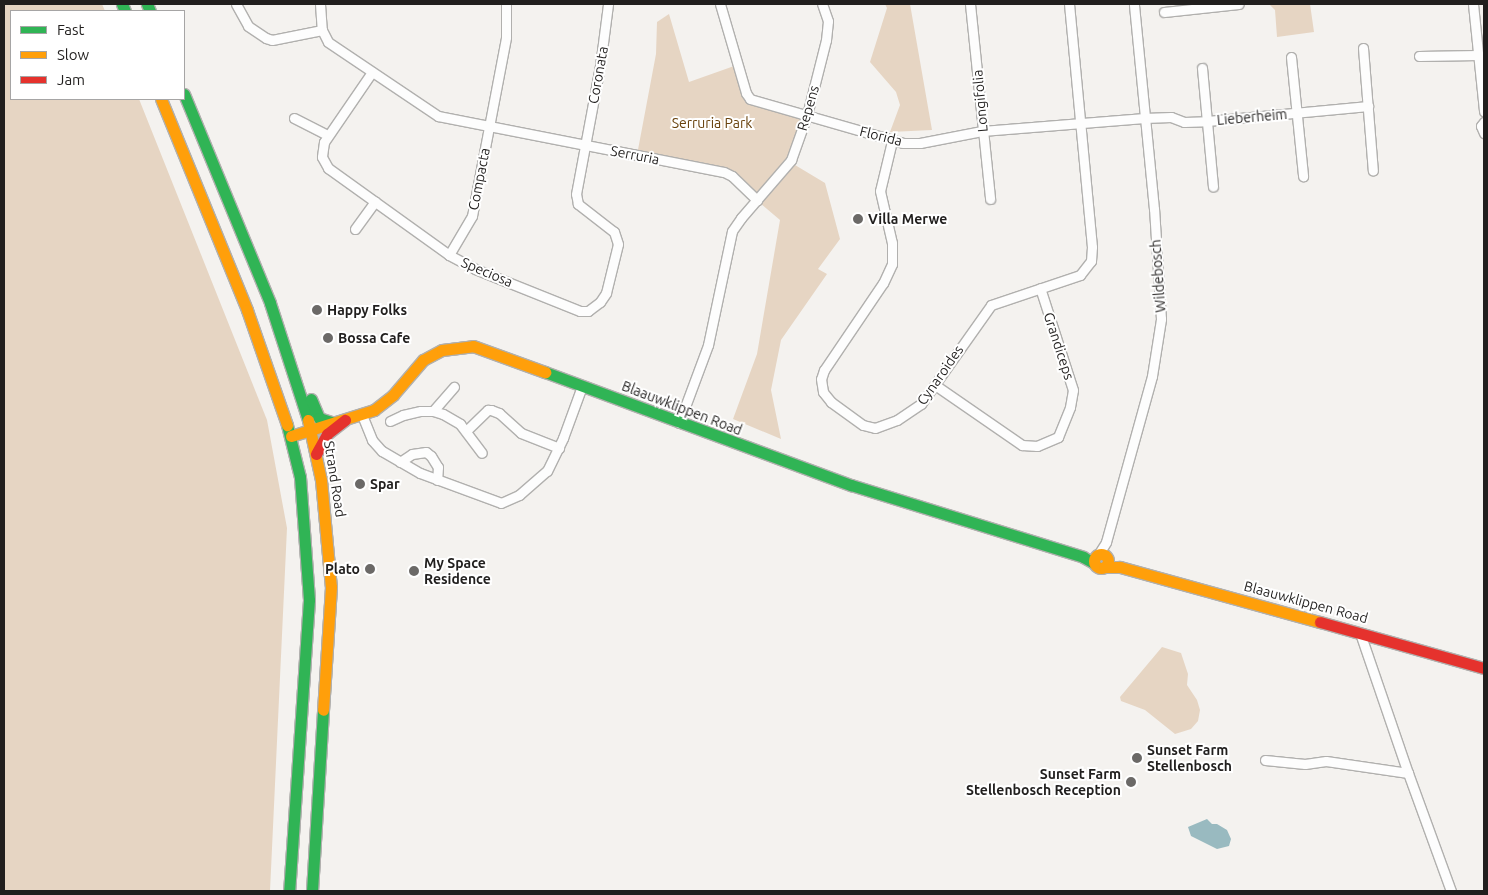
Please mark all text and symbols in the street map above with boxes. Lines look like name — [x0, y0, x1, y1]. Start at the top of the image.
legend — [10, 10, 185, 100]
text: Fast — [57, 21, 84, 38]
street label: Coronata — [585, 45, 611, 105]
text: Slow — [57, 46, 89, 63]
street label: Longifolia — [969, 69, 991, 133]
text: Jam — [57, 71, 85, 88]
street label: Repens — [794, 83, 822, 133]
street label: Lieberheim — [1216, 106, 1288, 128]
park label: Serruria Park — [672, 115, 752, 131]
street label: Florida — [858, 123, 904, 149]
street label: Serruria — [609, 142, 661, 168]
street label: Compacta — [465, 146, 493, 212]
place label: Villa Merwe — [868, 211, 947, 227]
marker: Villa Merwe — [852, 213, 864, 225]
street label: Wildebosch — [1147, 239, 1169, 313]
street label: Speciosa — [459, 254, 515, 290]
place label: Happy Folks — [327, 302, 407, 318]
marker: Happy Folks — [311, 304, 323, 316]
street label: Grandiceps — [1040, 310, 1078, 382]
place label: Bossa Cafe — [338, 330, 410, 346]
marker: Bossa Cafe — [322, 332, 334, 344]
street label: Cynaroides — [913, 342, 967, 408]
street label: Blaauwklippen Road — [619, 377, 745, 439]
street label: Strand Road — [321, 440, 349, 518]
place label: Spar — [370, 476, 400, 492]
marker: Spar — [354, 478, 366, 490]
place label: My Space Residence — [424, 555, 491, 588]
place label: Plato — [325, 561, 360, 577]
marker: Plato — [364, 563, 376, 575]
marker: My Space Residence — [408, 565, 420, 577]
street label: Blaauwklippen Road — [1242, 577, 1370, 627]
place label: Sunset Farm Stellenbosch — [1147, 742, 1232, 774]
marker: Sunset Farm Stellenbosch — [1131, 752, 1143, 764]
place label: Sunset Farm Stellenbosch Reception — [966, 766, 1121, 799]
marker: Sunset Farm Stellenbosch Reception — [1125, 776, 1137, 788]

